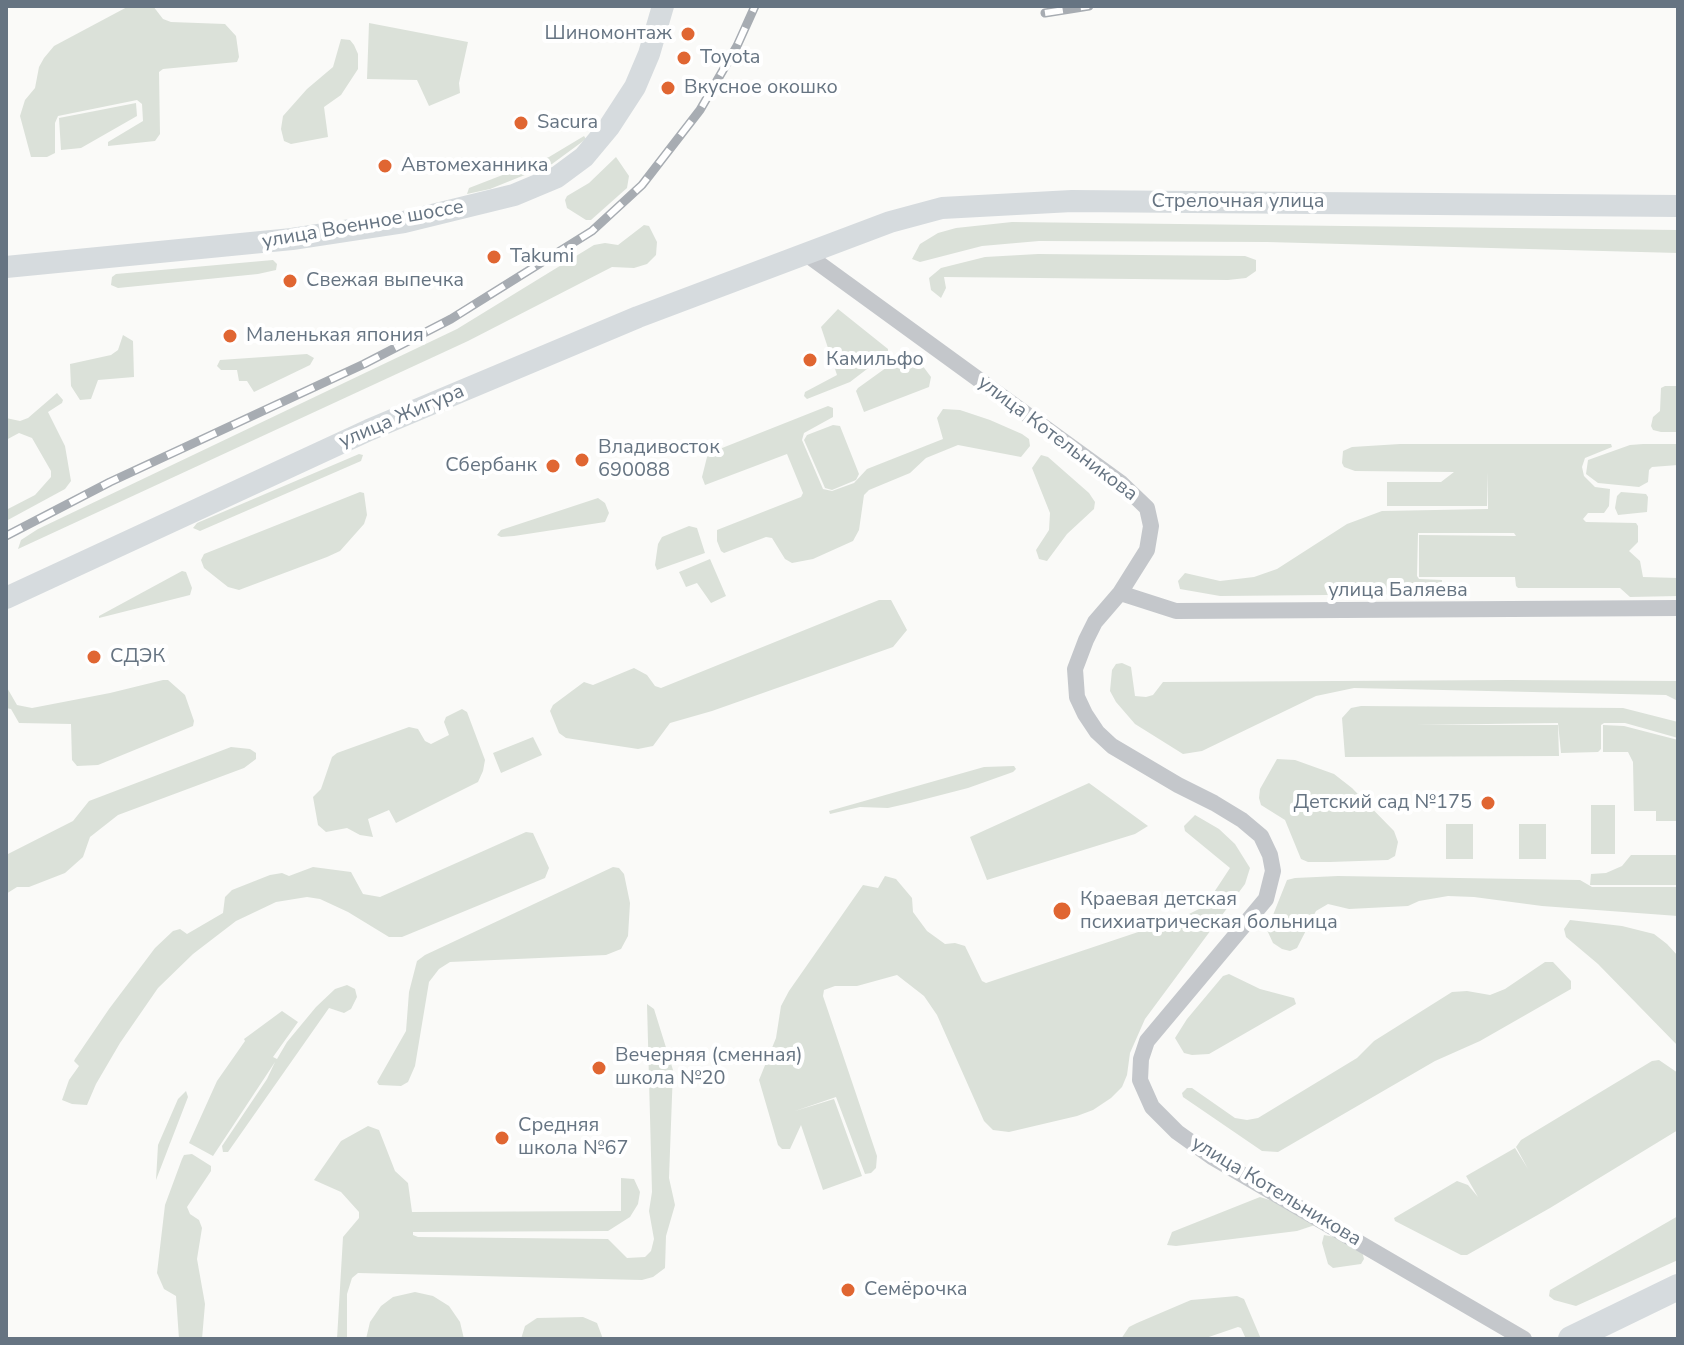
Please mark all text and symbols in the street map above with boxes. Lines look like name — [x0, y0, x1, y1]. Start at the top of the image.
place label: Шиномонтаж — [545, 22, 672, 46]
marker: Шиномонтаж — [679, 25, 697, 43]
place label: Toyota — [700, 46, 760, 70]
marker: Toyota — [675, 49, 693, 67]
place label: Вкусное окошко — [684, 76, 838, 100]
marker: Вкусное окошко — [659, 79, 677, 97]
place label: Sacura — [537, 111, 598, 135]
marker: Sacura — [512, 114, 530, 132]
place label: Автомеханника — [401, 154, 549, 178]
marker: Автомеханника — [376, 157, 394, 175]
street label: Стрелочная улица — [1151, 190, 1325, 214]
street label: улица Военное шоссе — [260, 195, 466, 255]
place label: Takumi — [510, 245, 574, 269]
marker: Takumi — [485, 248, 503, 266]
place label: Свежая выпечка — [306, 269, 464, 293]
marker: Свежая выпечка — [281, 272, 299, 290]
place label: Маленькая япония — [246, 324, 424, 348]
marker: Маленькая япония — [221, 327, 239, 345]
place label: Камильфо — [826, 348, 924, 372]
marker: Камильфо — [801, 351, 819, 369]
street label: улица Котельникова — [972, 371, 1142, 507]
street label: улица Жигура — [336, 380, 468, 454]
place label: Владивосток 690088 — [598, 436, 720, 483]
marker: Владивосток 690088 — [573, 451, 591, 469]
place label: Сбербанк — [445, 454, 537, 478]
marker: Сбербанк — [544, 457, 562, 475]
street label: улица Баляева — [1328, 579, 1468, 603]
place label: СДЭК — [110, 645, 165, 669]
marker: СДЭК — [85, 648, 103, 666]
place label: Детский сад №175 — [1293, 791, 1472, 815]
marker: Детский сад №175 — [1479, 794, 1497, 812]
place label: Краевая детская психиатрическая больница — [1080, 888, 1338, 935]
marker: Краевая детская психиатрическая больница — [1051, 900, 1073, 922]
place label: Вечерняя (сменная) школа №20 — [615, 1044, 803, 1091]
marker: Вечерняя (сменная) школа №20 — [590, 1059, 608, 1077]
place label: Средняя школа №67 — [518, 1114, 629, 1161]
marker: Средняя школа №67 — [493, 1129, 511, 1147]
street label: улица Котельникова — [1187, 1132, 1365, 1252]
place label: Семёрочка — [864, 1278, 968, 1302]
marker: Семёрочка — [839, 1281, 857, 1299]

